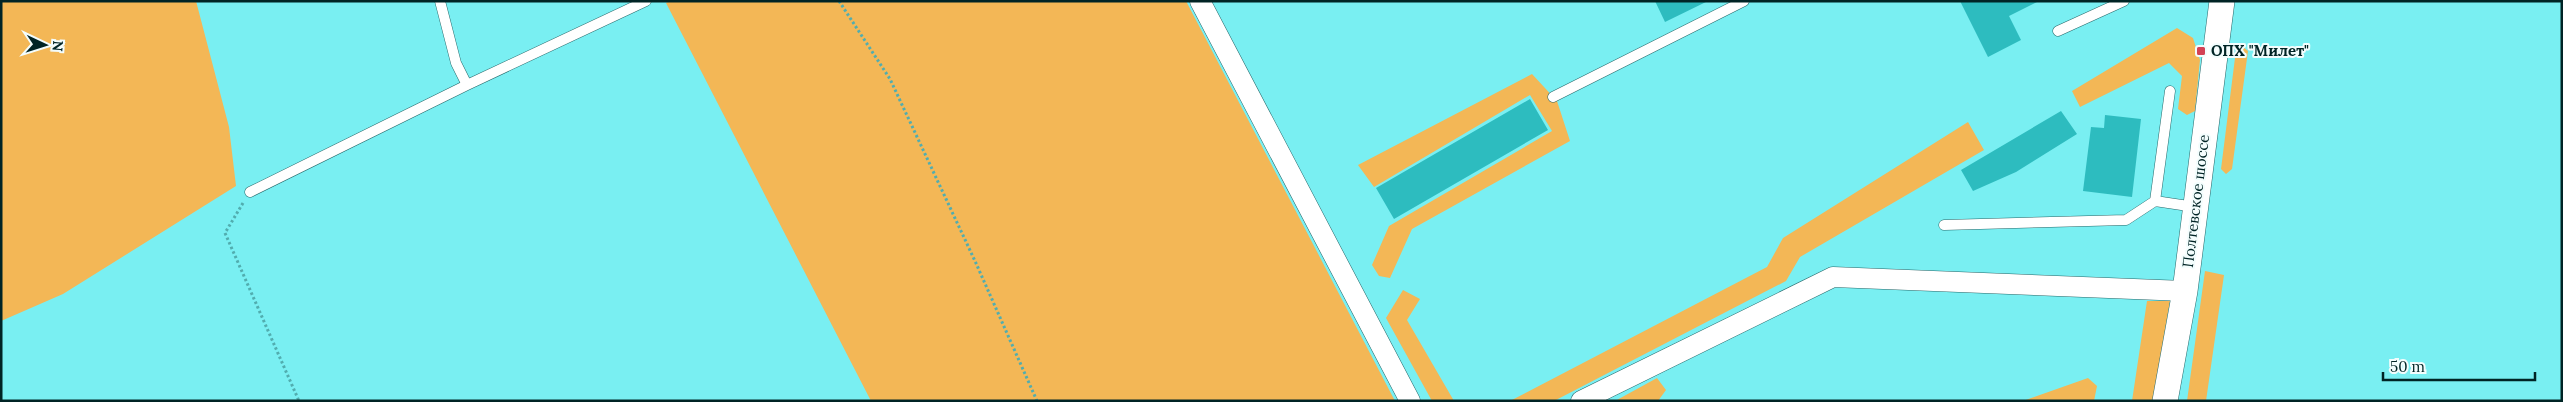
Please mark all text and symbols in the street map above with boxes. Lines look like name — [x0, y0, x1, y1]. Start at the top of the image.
north arrow — [20, 20, 70, 70]
text: N — [49, 40, 67, 52]
place label: ОПХ "Милет" — [2211, 41, 2309, 60]
marker: ОПХ "Милет" — [2195, 45, 2207, 57]
street label: Полтевское шоссе — [2178, 133, 2213, 269]
scale bar — [2383, 350, 2536, 382]
text: 50 m — [2390, 357, 2425, 376]

